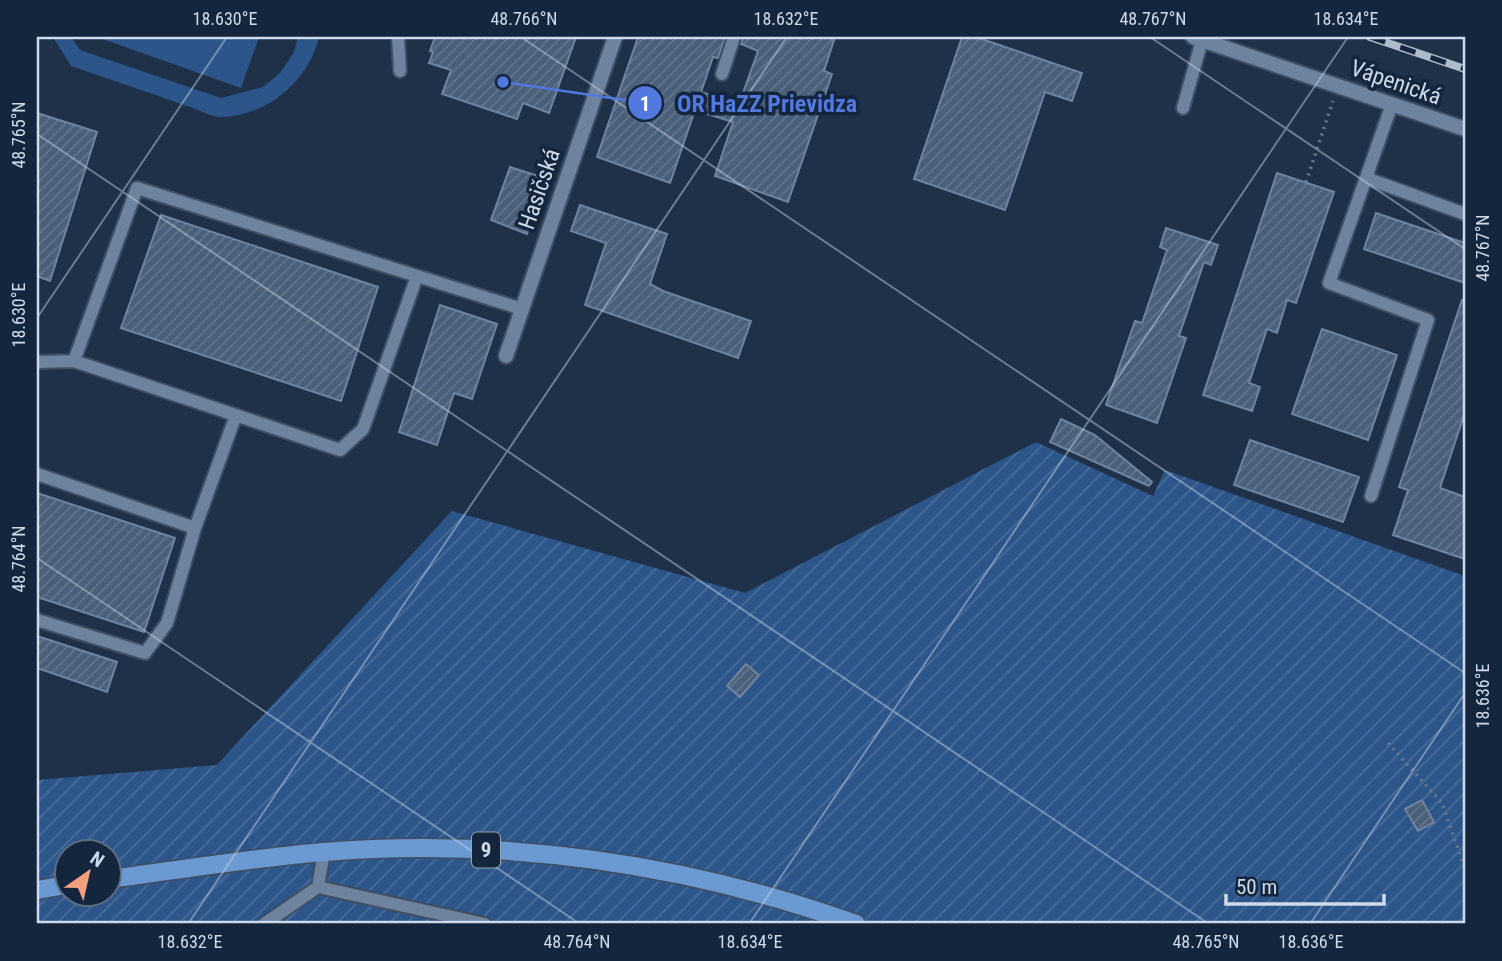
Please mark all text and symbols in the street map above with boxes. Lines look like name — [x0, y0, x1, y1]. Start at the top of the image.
text: 18.630°E — [193, 8, 257, 29]
text: 48.766°N — [490, 8, 558, 29]
text: 18.632°E — [754, 8, 818, 29]
text: 48.767°N — [1119, 8, 1187, 29]
text: 18.634°E — [1314, 8, 1378, 29]
street label: Vápenická — [1347, 54, 1445, 111]
callout: OR HaZZ Prievidza — [628, 81, 871, 126]
text: OR HaZZ Prievidza — [677, 90, 857, 118]
text: 1 — [640, 92, 650, 116]
text: 48.765°N — [8, 101, 29, 169]
street label: Hasičská — [513, 145, 566, 233]
text: 48.767°N — [1472, 214, 1493, 282]
text: 18.630°E — [8, 283, 29, 347]
text: 48.764°N — [8, 525, 29, 593]
text: 18.636°E — [1472, 664, 1493, 728]
road number: 9 — [472, 832, 500, 868]
north arrow — [52, 838, 122, 908]
text: N — [86, 847, 108, 872]
scale bar — [1226, 863, 1383, 907]
text: 50 m — [1236, 875, 1277, 899]
text: 18.632°E — [158, 931, 222, 952]
text: 48.764°N — [543, 931, 611, 952]
text: 18.634°E — [718, 931, 782, 952]
text: 48.765°N — [1172, 931, 1240, 952]
text: 18.636°E — [1279, 931, 1343, 952]

